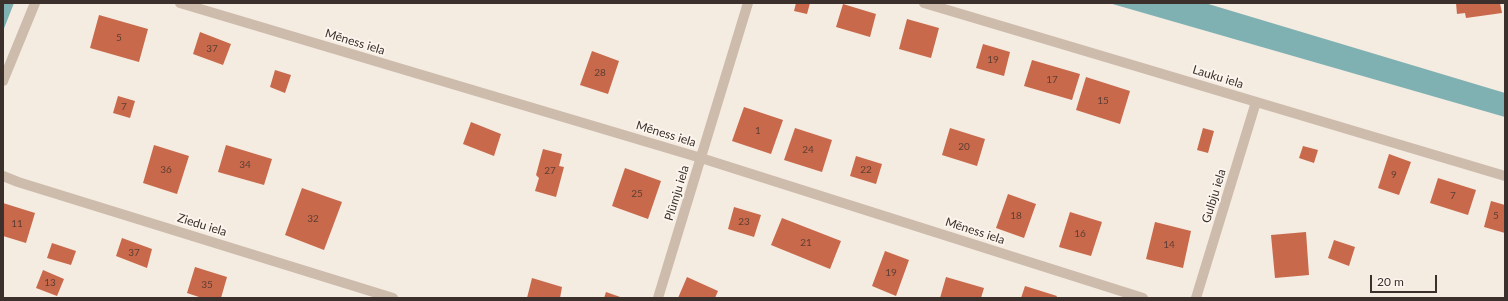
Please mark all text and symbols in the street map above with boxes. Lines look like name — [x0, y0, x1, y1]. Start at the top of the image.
street label: Mēness iela — [323, 26, 387, 58]
house number: 5 — [116, 32, 122, 44]
house number: 37 — [206, 43, 218, 55]
house number: 19 — [987, 54, 999, 66]
street label: Lauku iela — [1191, 62, 1245, 92]
house number: 28 — [594, 67, 606, 79]
house number: 17 — [1046, 74, 1058, 86]
house number: 15 — [1097, 95, 1109, 107]
house number: 7 — [121, 101, 127, 113]
street label: Mēness iela — [634, 118, 698, 150]
house number: 1 — [755, 125, 761, 137]
house number: 20 — [958, 141, 970, 153]
house number: 24 — [802, 144, 814, 156]
house number: 34 — [239, 159, 251, 171]
house number: 36 — [160, 164, 172, 176]
street label: Plūmju iela — [662, 164, 692, 222]
house number: 22 — [860, 164, 872, 176]
house number: 27 — [544, 165, 556, 177]
street label: Gulbju iela — [1199, 167, 1229, 225]
house number: 9 — [1391, 169, 1397, 181]
house number: 25 — [631, 188, 643, 200]
house number: 7 — [1450, 190, 1456, 202]
house number: 18 — [1010, 210, 1022, 222]
house number: 5 — [1493, 210, 1499, 222]
street label: Ziedu iela — [176, 211, 228, 239]
house number: 32 — [307, 213, 319, 225]
street label: Mēness iela — [943, 215, 1007, 247]
house number: 23 — [738, 216, 750, 228]
house number: 11 — [11, 218, 23, 230]
house number: 16 — [1074, 228, 1086, 240]
house number: 21 — [800, 237, 812, 249]
house number: 14 — [1163, 239, 1175, 251]
house number: 37 — [128, 247, 140, 259]
house number: 19 — [885, 267, 897, 279]
scale bar — [1372, 267, 1439, 293]
text: 20 m — [1377, 274, 1404, 289]
house number: 13 — [44, 277, 56, 289]
house number: 35 — [201, 279, 213, 291]

